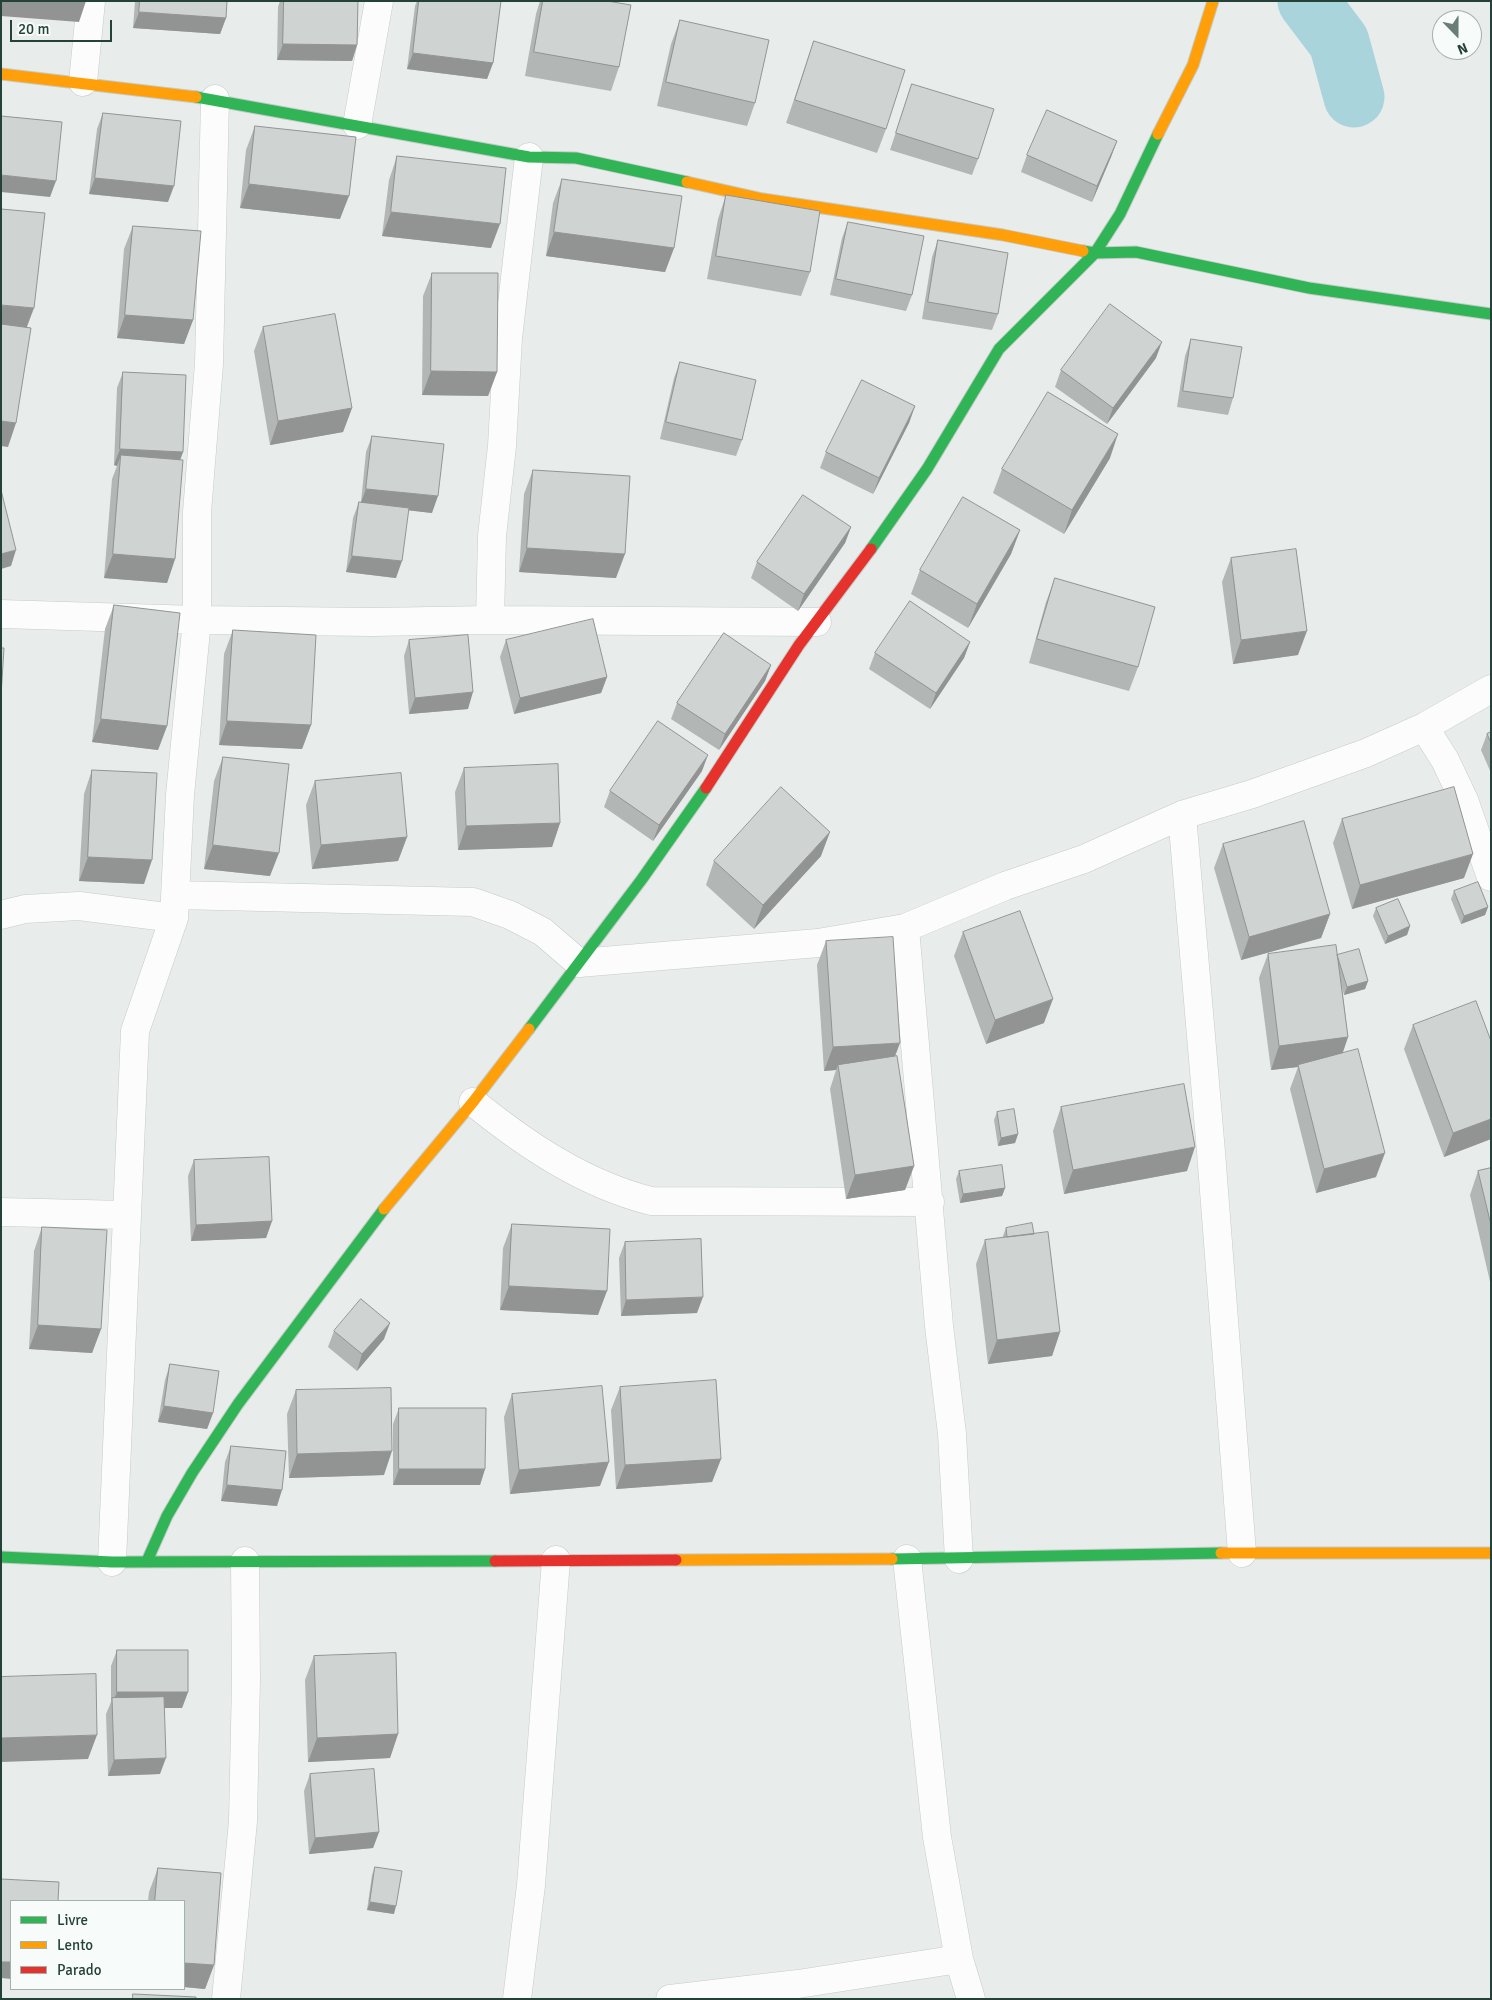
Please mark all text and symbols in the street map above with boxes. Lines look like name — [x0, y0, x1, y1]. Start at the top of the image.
scale bar — [12, 10, 115, 42]
north arrow — [1432, 10, 1482, 60]
text: 20 m — [18, 20, 49, 38]
text: N — [1455, 39, 1470, 58]
legend — [10, 1900, 185, 1990]
text: Livre — [57, 1911, 88, 1929]
text: Lento — [57, 1936, 93, 1954]
text: Parado — [57, 1961, 102, 1979]

